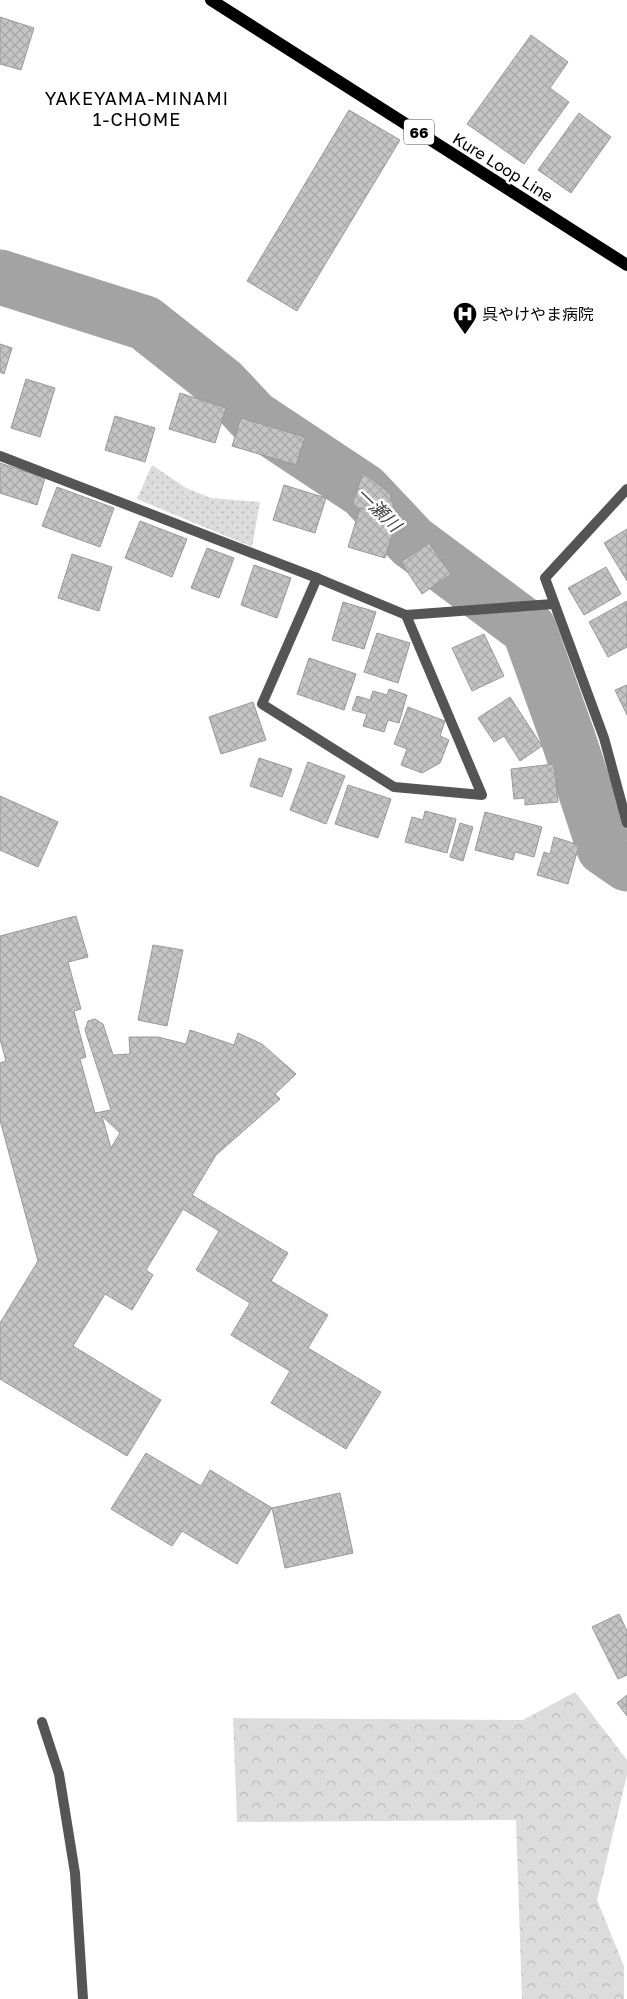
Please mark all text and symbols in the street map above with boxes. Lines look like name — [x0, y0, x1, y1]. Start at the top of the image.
district label: YAKEYAMA-MINAMI 1-CHOME — [45, 87, 229, 130]
road number: 66 — [404, 120, 434, 144]
street label: Kure Loop Line — [449, 128, 557, 206]
hospital icon: 呉やけやま病院 — [452, 301, 478, 335]
place label: 呉やけやま病院 — [482, 304, 594, 324]
water label: 一瀬川 — [352, 482, 408, 537]

